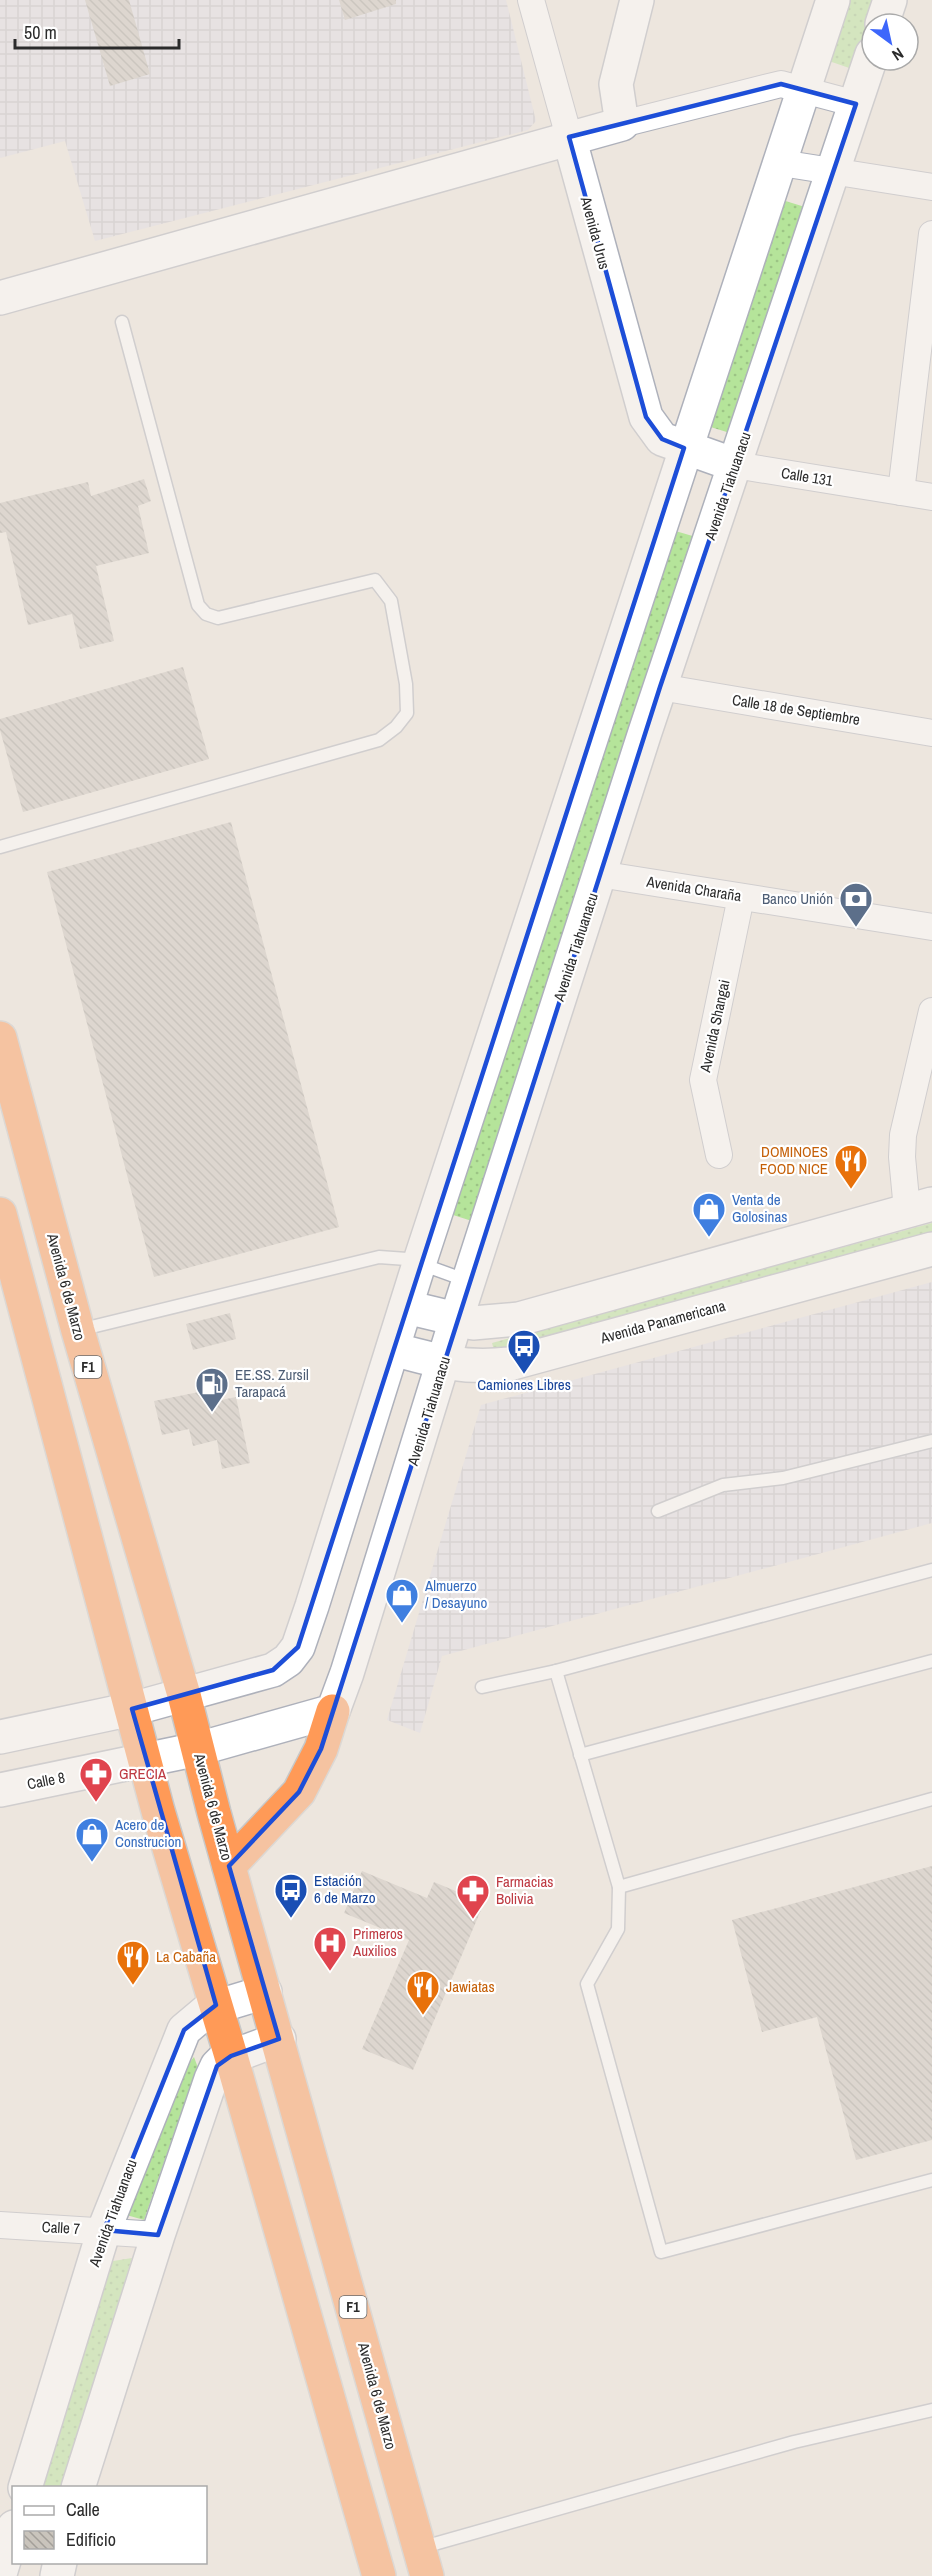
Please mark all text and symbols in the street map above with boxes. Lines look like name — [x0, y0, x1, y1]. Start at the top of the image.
scale bar — [15, 12, 178, 50]
north arrow — [860, 12, 920, 72]
text: 50 m — [24, 20, 57, 45]
text: N — [888, 43, 908, 66]
street label: Avenida Urus — [575, 193, 615, 271]
street label: Avenida Tiahuanacu — [699, 429, 756, 544]
street label: Calle 131 — [780, 462, 835, 491]
street label: Calle 18 de Septiembre — [731, 689, 862, 730]
street label: Avenida Charaña — [644, 871, 743, 906]
bank icon: Banco Unión — [838, 881, 874, 928]
place label: Banco Unión — [762, 888, 833, 909]
street label: Avenida Tiahuanacu — [548, 890, 603, 1005]
street label: Avenida Shangai — [694, 978, 735, 1075]
place label: DOMINOES FOOD NICE — [760, 1141, 828, 1179]
restaurant icon: DOMINOES FOOD NICE — [833, 1143, 869, 1190]
place label: Venta de Golosinas — [732, 1189, 787, 1227]
shop icon: Venta de Golosinas — [691, 1191, 727, 1238]
street label: Avenida 6 de Marzo — [42, 1230, 91, 1343]
street label: Avenida Panamericana — [597, 1295, 728, 1349]
bus stop icon: Camiones Libres — [506, 1328, 542, 1375]
street label: Avenida Tiahuanacu — [402, 1354, 455, 1469]
road number: F1 — [74, 1356, 101, 1378]
place label: EE.SS. Zursil Tarapacá — [235, 1364, 309, 1402]
fuel station icon: EE.SS. Zursil Tarapacá — [194, 1366, 230, 1413]
place label: Camiones Libres — [477, 1374, 571, 1395]
place label: Almuerzo / Desayuno — [424, 1575, 487, 1613]
shop icon: Almuerzo / Desayuno — [384, 1577, 420, 1624]
street label: Avenida 6 de Marzo — [189, 1750, 238, 1863]
pharmacy icon: GRECIA — [78, 1756, 114, 1803]
place label: GRECIA — [119, 1763, 167, 1784]
street label: Calle 8 — [25, 1767, 67, 1794]
place label: Acero de Construcion — [114, 1814, 181, 1852]
shop icon: Acero de Construcion — [74, 1816, 110, 1863]
place label: Estación 6 de Marzo — [314, 1870, 376, 1908]
place label: Farmacias Bolivia — [496, 1871, 554, 1909]
bus stop icon: Estación 6 de Marzo — [273, 1872, 309, 1919]
pharmacy icon: Farmacias Bolivia — [455, 1873, 491, 1920]
place label: Primeros Auxilios — [352, 1923, 403, 1961]
hospital icon: Primeros Auxilios — [312, 1925, 348, 1972]
restaurant icon: La Cabaña — [115, 1939, 151, 1986]
place label: La Cabaña — [156, 1946, 216, 1967]
restaurant icon: Jawiatas — [405, 1969, 441, 2016]
place label: Jawiatas — [446, 1976, 495, 1997]
street label: Avenida Tiahuanacu — [83, 2156, 142, 2270]
street label: Calle 7 — [41, 2216, 81, 2239]
road number: F1 — [340, 2296, 366, 2318]
street label: Avenida 6 de Marzo — [353, 2339, 402, 2452]
legend — [12, 2486, 207, 2564]
text: Calle — [66, 2497, 100, 2522]
text: Edificio — [66, 2527, 116, 2552]

